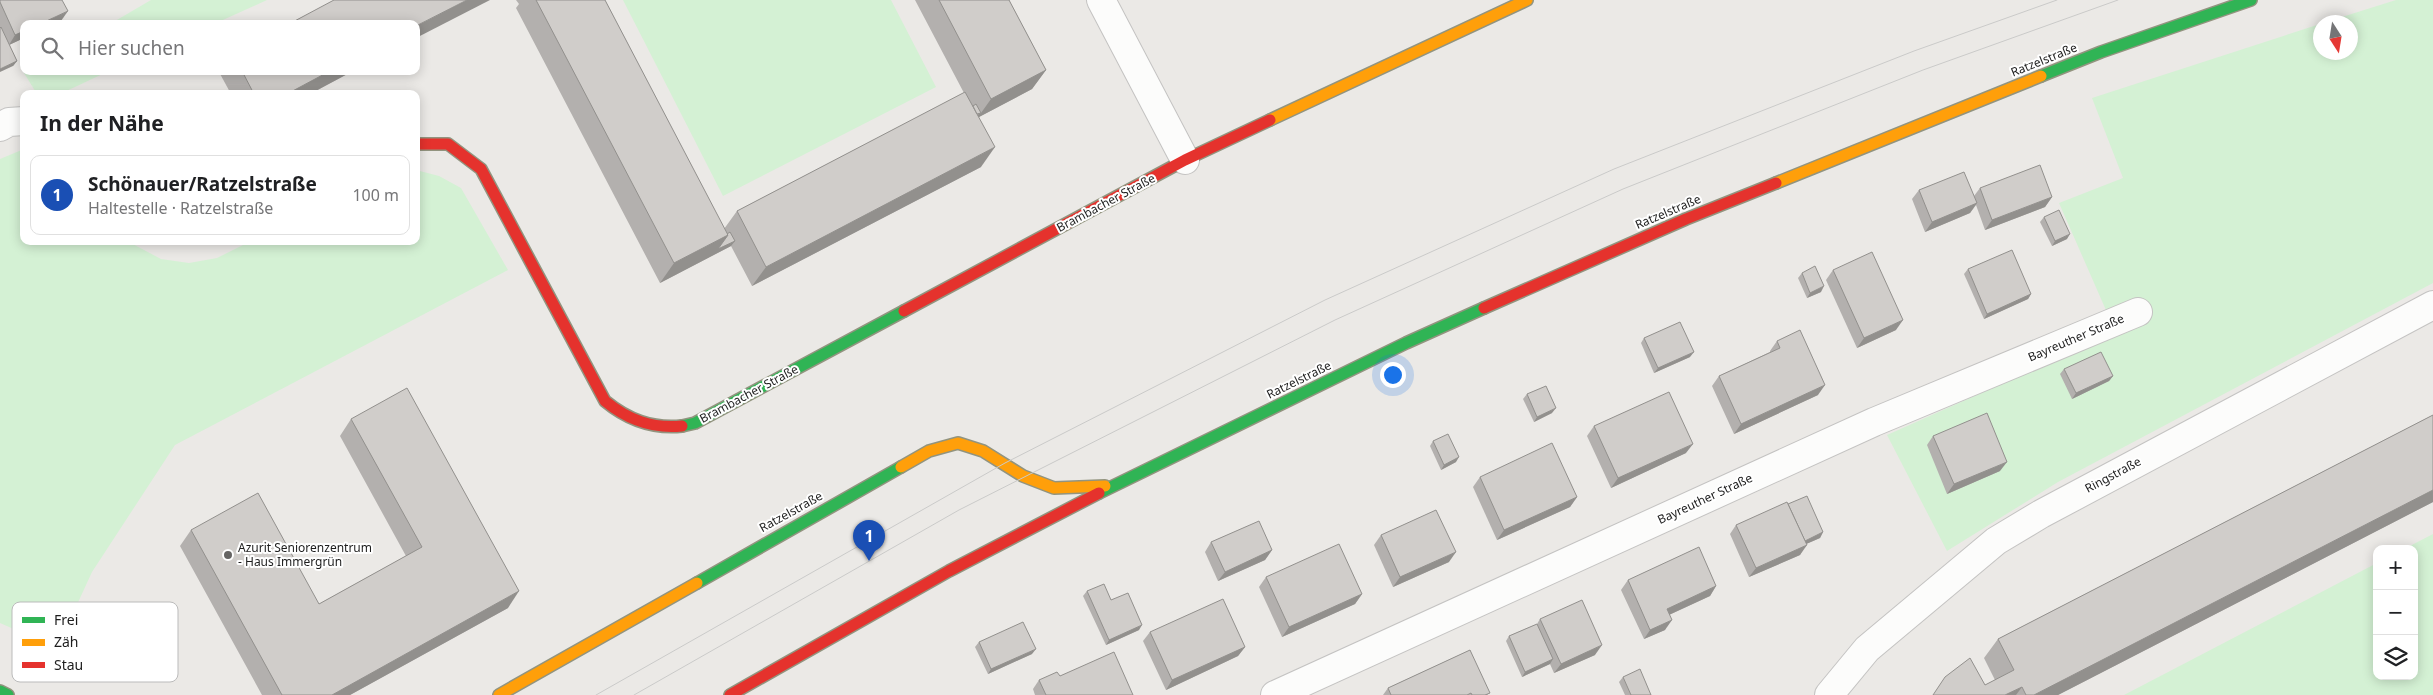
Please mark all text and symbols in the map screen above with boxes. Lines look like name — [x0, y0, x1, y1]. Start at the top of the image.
north arrow — [2313, 15, 2358, 60]
search box — [20, 20, 420, 75]
icon: search — [38, 34, 66, 62]
text: Hier suchen — [78, 35, 185, 61]
street label: Ratzelstraße — [2008, 38, 2080, 81]
text: In der Nähe — [40, 109, 164, 137]
street label: Brambacher Straße — [1054, 169, 1158, 236]
text: Schönauer/Ratzelstraße — [88, 171, 317, 197]
text: 1 — [52, 184, 62, 206]
text: 100 m — [352, 184, 399, 206]
street label: Ratzelstraße — [1632, 190, 1704, 233]
text: Haltestelle · Ratzelstraße — [88, 197, 273, 219]
street label: Bayreuther Straße — [2025, 310, 2127, 365]
street label: Ratzelstraße — [1264, 356, 1334, 403]
street label: Brambacher Straße — [697, 360, 801, 427]
your location — [1380, 362, 1406, 388]
street label: Ringstraße — [2082, 453, 2144, 496]
street label: Bayreuther Straße — [1655, 469, 1755, 528]
street label: Ratzelstraße — [756, 487, 826, 536]
pin: 1 — [853, 520, 885, 561]
place label: Azurit Seniorenzentrum - Haus Immergrün — [238, 539, 372, 570]
map controls — [2373, 545, 2418, 680]
button: + — [2373, 545, 2418, 590]
marker: Azurit Seniorenzentrum - Haus Immergrün — [222, 549, 234, 561]
button: − — [2373, 590, 2418, 635]
legend — [12, 602, 178, 682]
text: Frei — [54, 610, 78, 629]
text: Zäh — [54, 632, 79, 651]
button: layers — [2373, 635, 2418, 680]
text: Stau — [54, 655, 83, 674]

